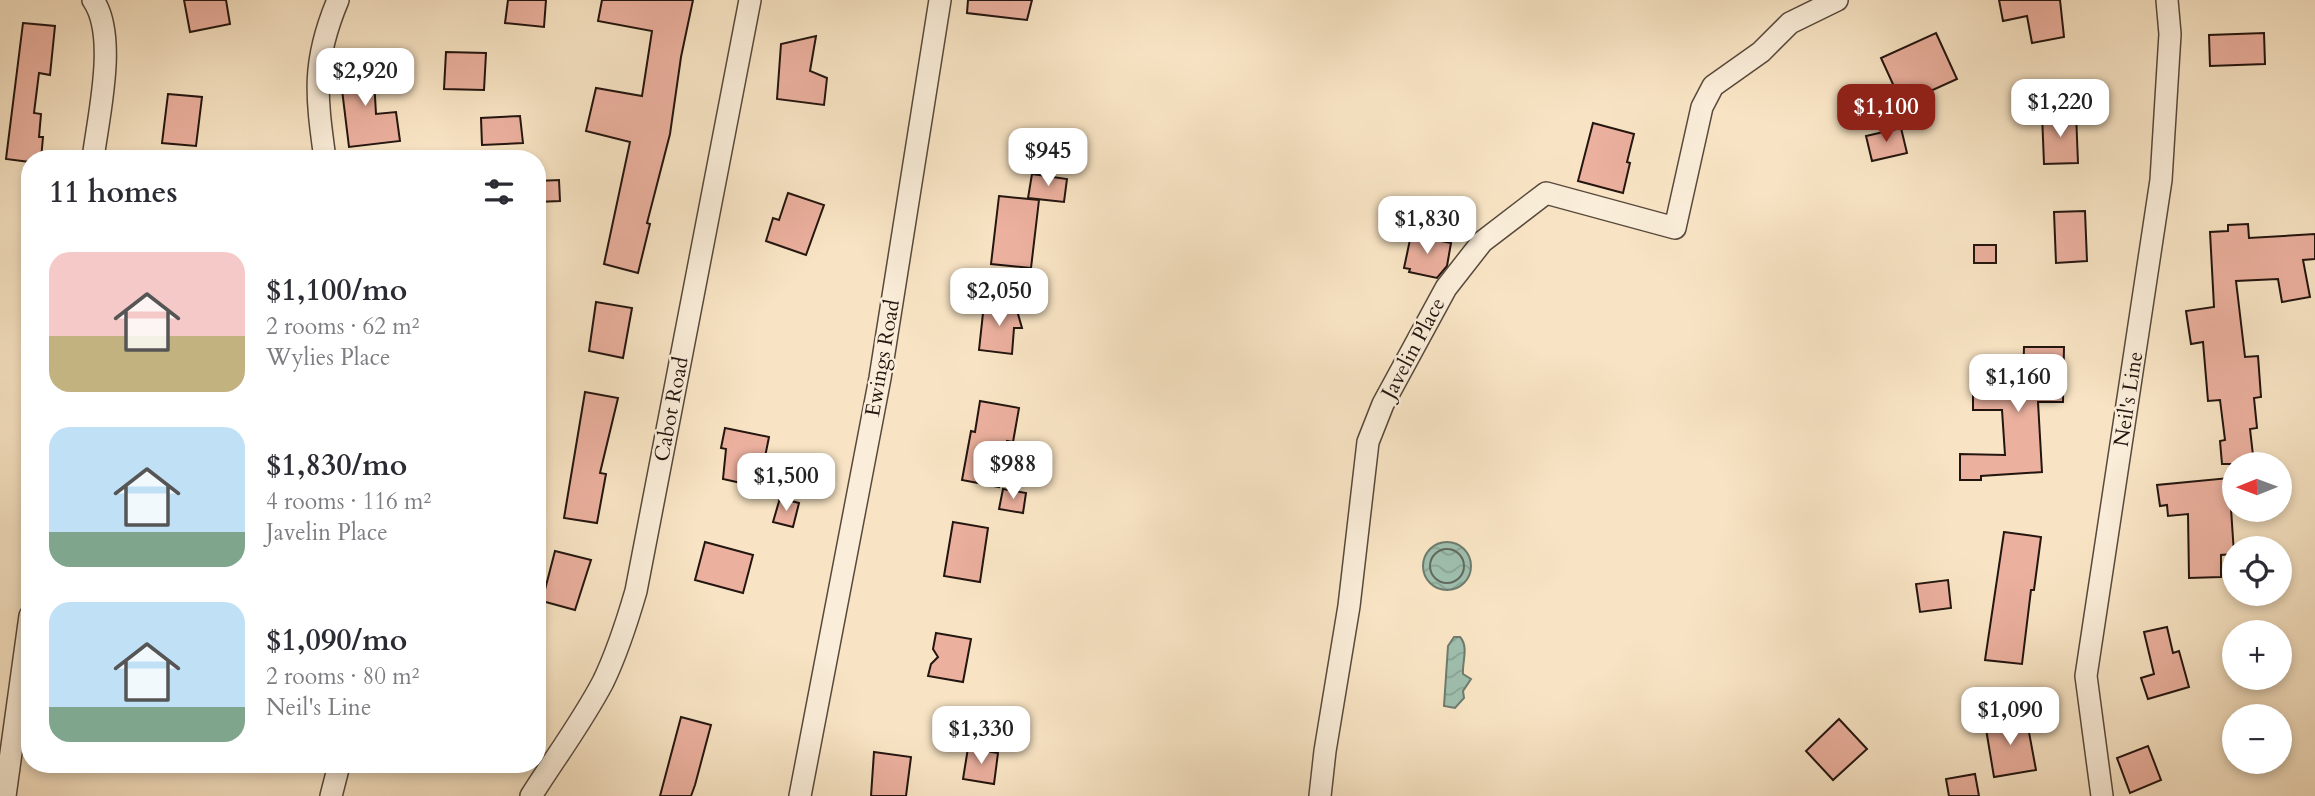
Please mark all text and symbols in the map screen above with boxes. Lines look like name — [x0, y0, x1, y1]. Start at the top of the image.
pin: $2,920 — [308, 48, 422, 108]
text: $2,920 — [332, 55, 398, 86]
pin: $1,220 — [2003, 80, 2117, 139]
pin: $1,100 — [1829, 85, 1943, 144]
text: $1,220 — [2027, 86, 2093, 117]
text: $1,100 — [1853, 91, 1919, 122]
pin: $945 — [1007, 128, 1089, 188]
text: $945 — [1024, 135, 1072, 166]
text: 11 homes — [49, 172, 178, 213]
icon: filters — [480, 173, 518, 211]
pin: $1,830 — [1370, 196, 1484, 256]
text: $1,830 — [1394, 203, 1460, 234]
pin: $2,050 — [942, 268, 1056, 328]
text: $1,100/mo — [266, 270, 407, 311]
text: $2,050 — [966, 275, 1032, 306]
icon: home — [105, 280, 189, 364]
street label: Javelin Place — [1373, 292, 1452, 407]
street label: Ewings Road — [858, 297, 907, 419]
text: 2 rooms · 62 m² — [266, 311, 419, 342]
text: Wylies Place — [266, 342, 391, 373]
street label: Neil's Line — [2107, 349, 2150, 449]
street label: Cabot Road — [647, 354, 696, 464]
pin: $1,160 — [1961, 354, 2075, 414]
text: $1,160 — [1985, 361, 2051, 392]
pin: $988 — [972, 442, 1054, 501]
text: $1,830/mo — [266, 445, 407, 486]
text: $988 — [989, 448, 1037, 479]
north arrow — [2222, 452, 2292, 522]
map controls — [2222, 452, 2292, 774]
pin: $1,500 — [729, 454, 843, 513]
icon: home — [105, 455, 189, 539]
text: $1,500 — [753, 460, 819, 491]
text: 4 rooms · 116 m² — [266, 486, 431, 517]
text: Javelin Place — [266, 517, 388, 548]
button: locate — [2222, 536, 2292, 606]
text: $1,090/mo — [266, 620, 407, 661]
button: + — [2222, 620, 2292, 690]
icon: home — [105, 630, 189, 714]
text: 2 rooms · 80 m² — [266, 661, 419, 692]
pin: $1,090 — [1953, 688, 2067, 747]
text: Neil's Line — [266, 692, 371, 723]
text: $1,090 — [1977, 694, 2043, 725]
button: − — [2222, 704, 2292, 774]
pin: $1,330 — [924, 706, 1038, 766]
text: $1,330 — [948, 713, 1014, 744]

